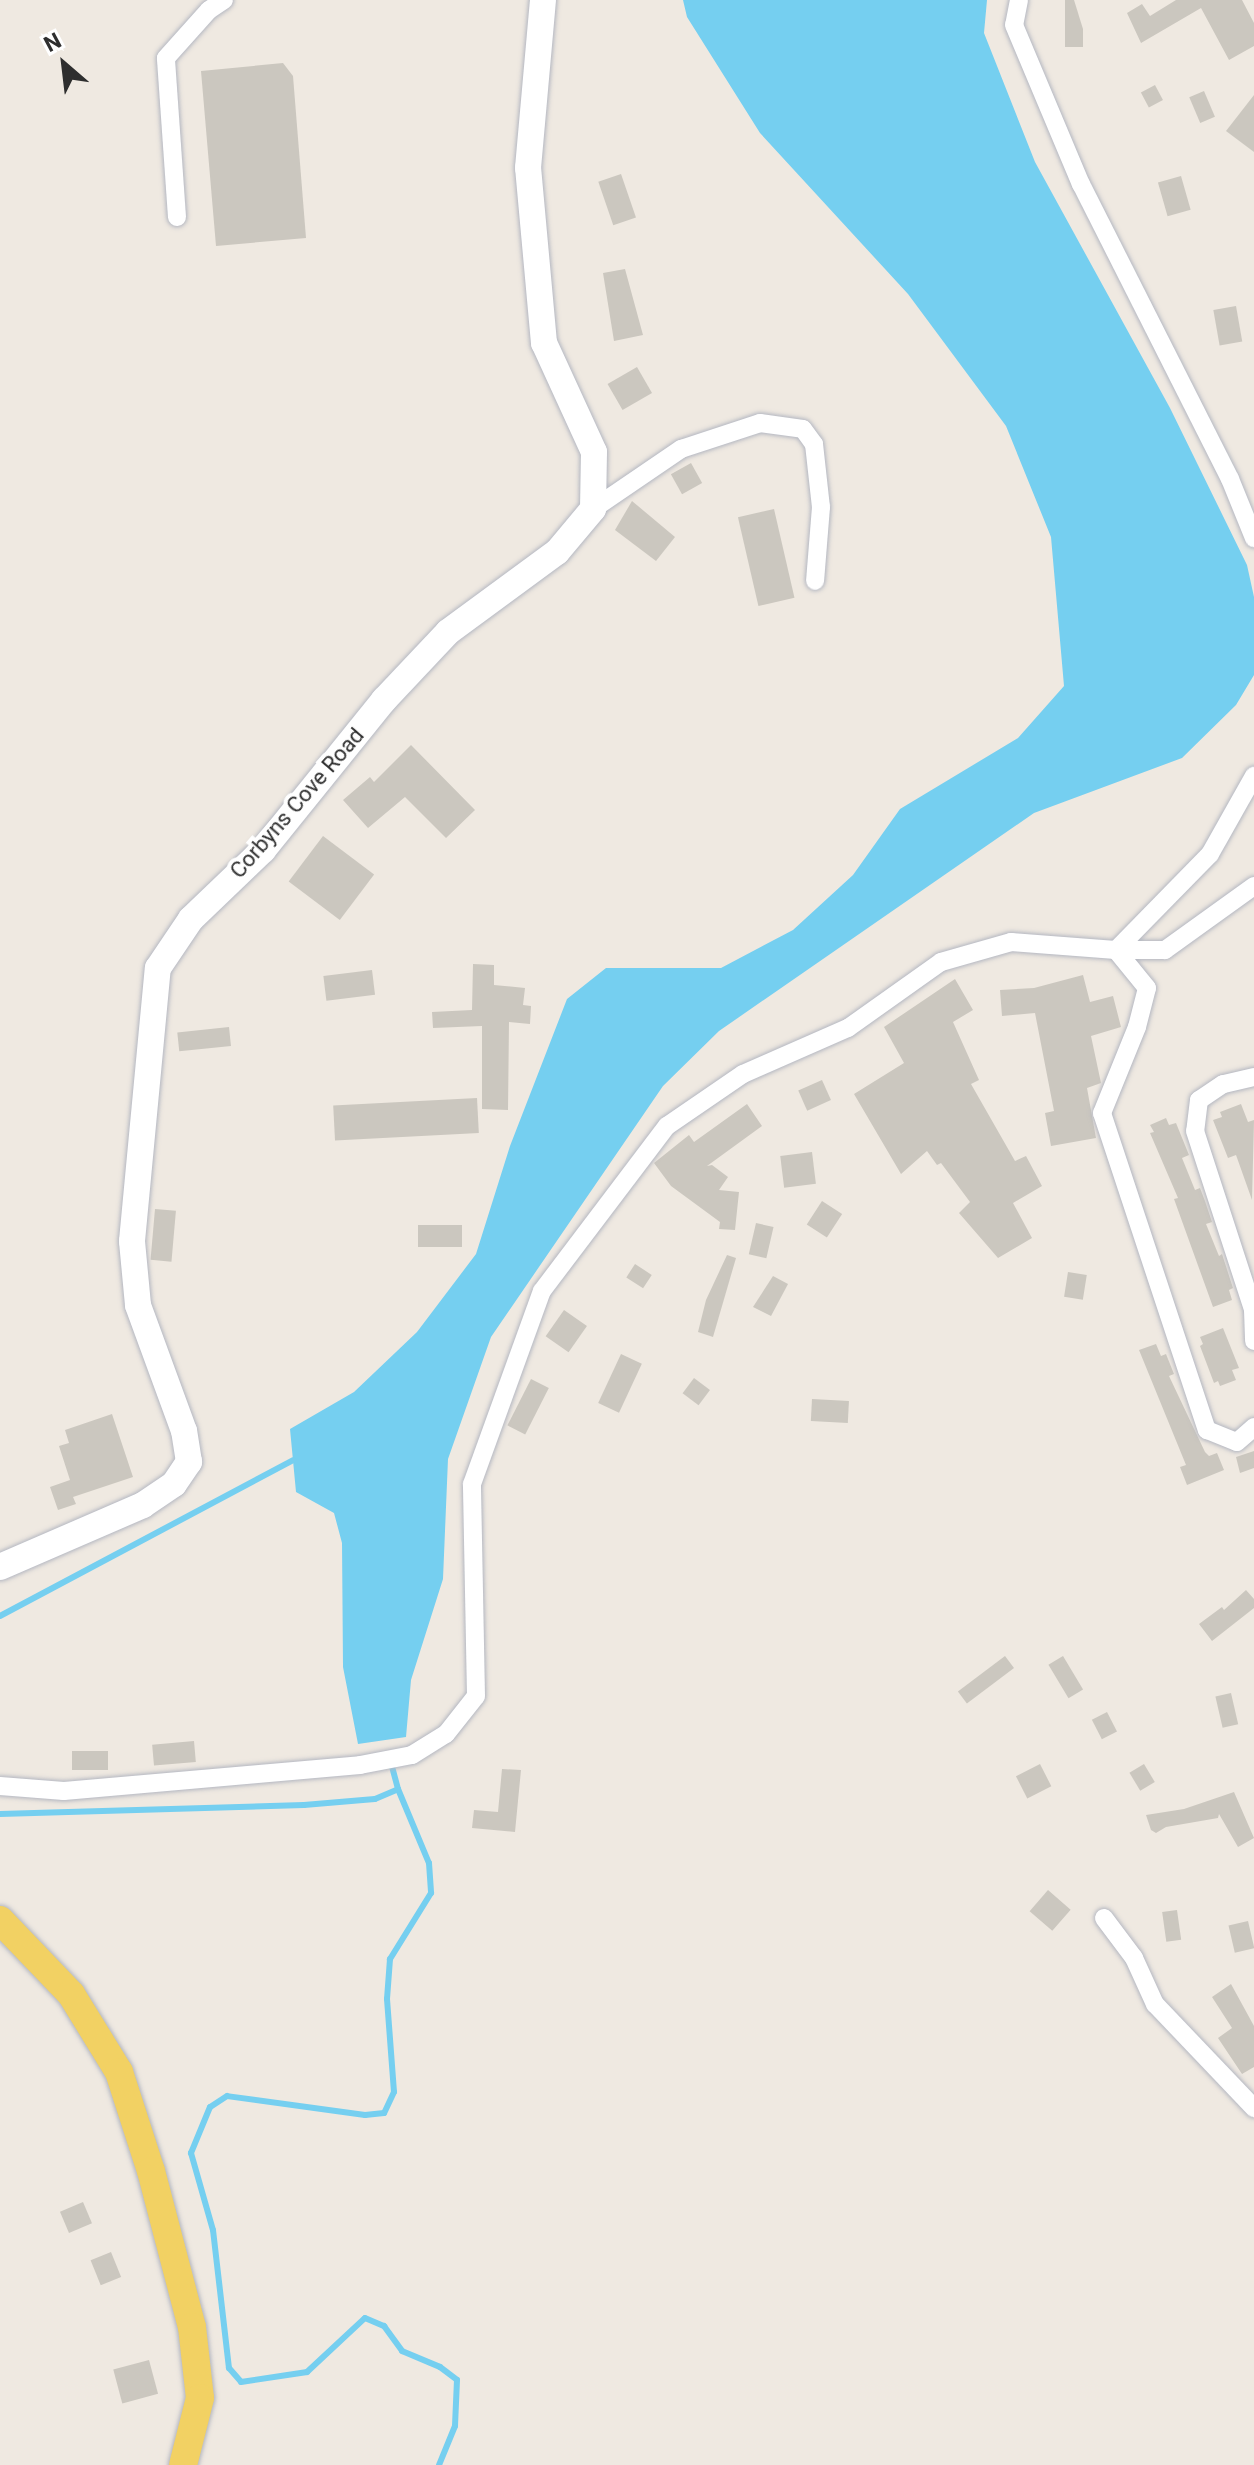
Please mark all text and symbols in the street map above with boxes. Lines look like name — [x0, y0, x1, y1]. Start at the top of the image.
north arrow — [24, 24, 104, 104]
text: N — [40, 28, 65, 57]
street label: Corbyns Cove Road — [224, 722, 370, 884]

